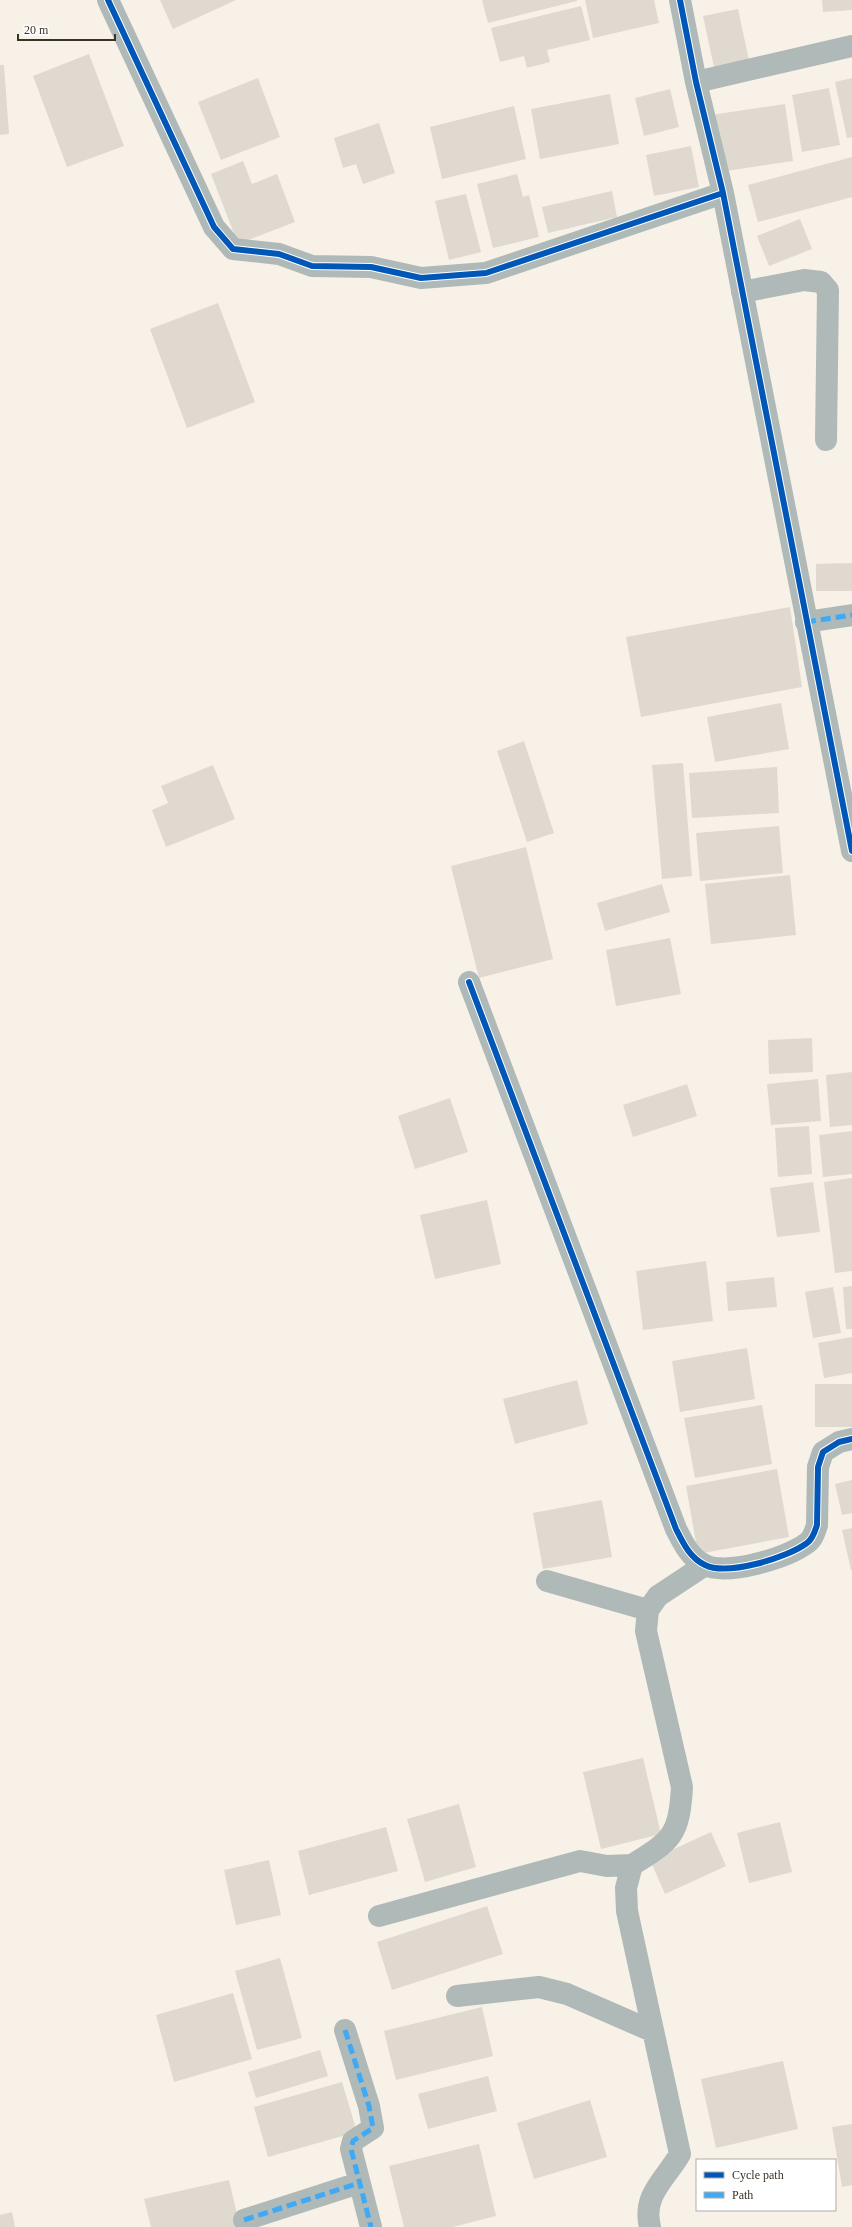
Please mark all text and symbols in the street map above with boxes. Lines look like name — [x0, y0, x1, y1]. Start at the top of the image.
scale bar — [18, 16, 115, 42]
text: 20 m — [24, 23, 49, 37]
legend — [696, 2159, 836, 2211]
text: Cycle path — [732, 2168, 784, 2182]
text: Path — [732, 2188, 753, 2202]

